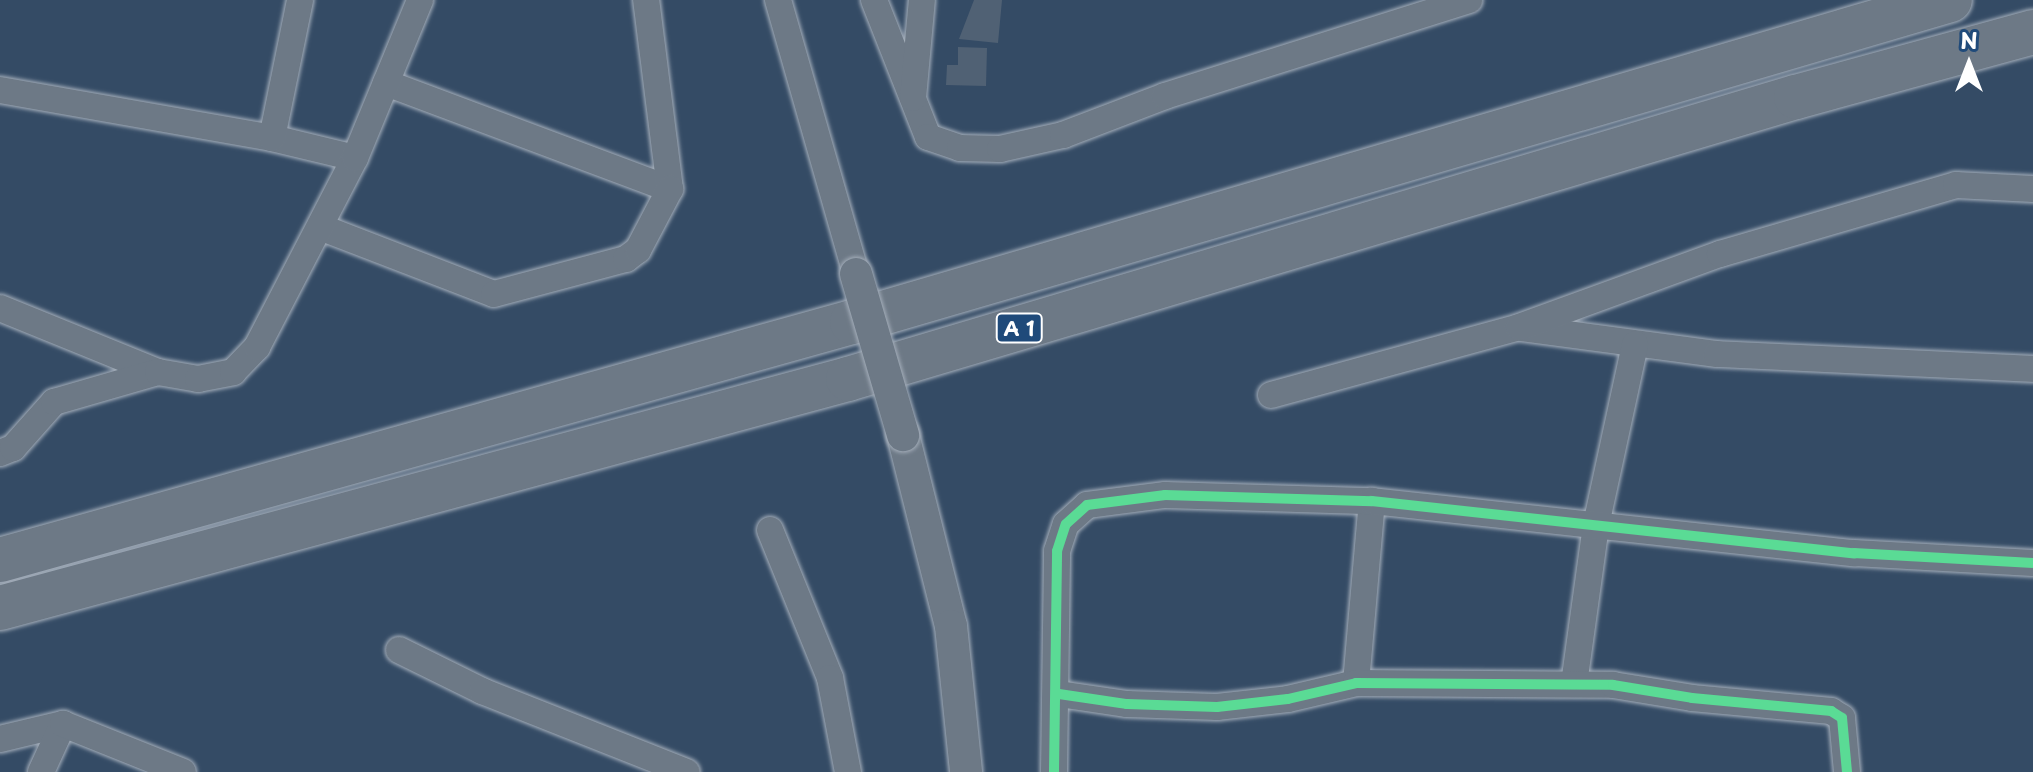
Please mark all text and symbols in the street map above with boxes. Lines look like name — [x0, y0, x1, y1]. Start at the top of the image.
text: N — [1960, 23, 1978, 56]
north arrow — [1929, 24, 2009, 104]
road number: A 1 — [995, 312, 1043, 344]

